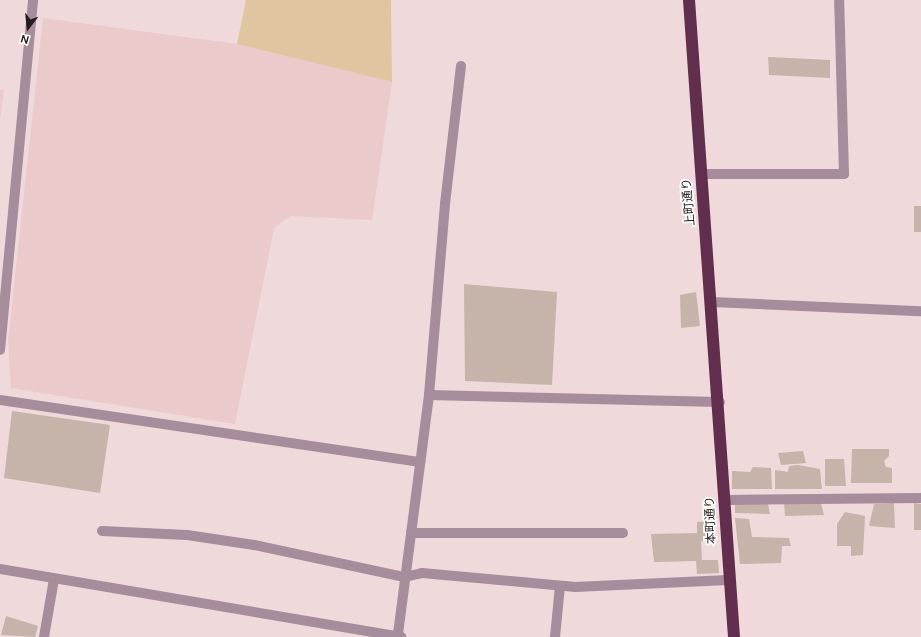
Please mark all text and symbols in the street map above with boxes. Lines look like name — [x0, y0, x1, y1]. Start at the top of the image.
north arrow — [8, 8, 48, 48]
text: N — [19, 32, 30, 47]
street label: 上町通り — [680, 177, 698, 227]
street label: 本町通り — [703, 496, 719, 544]

